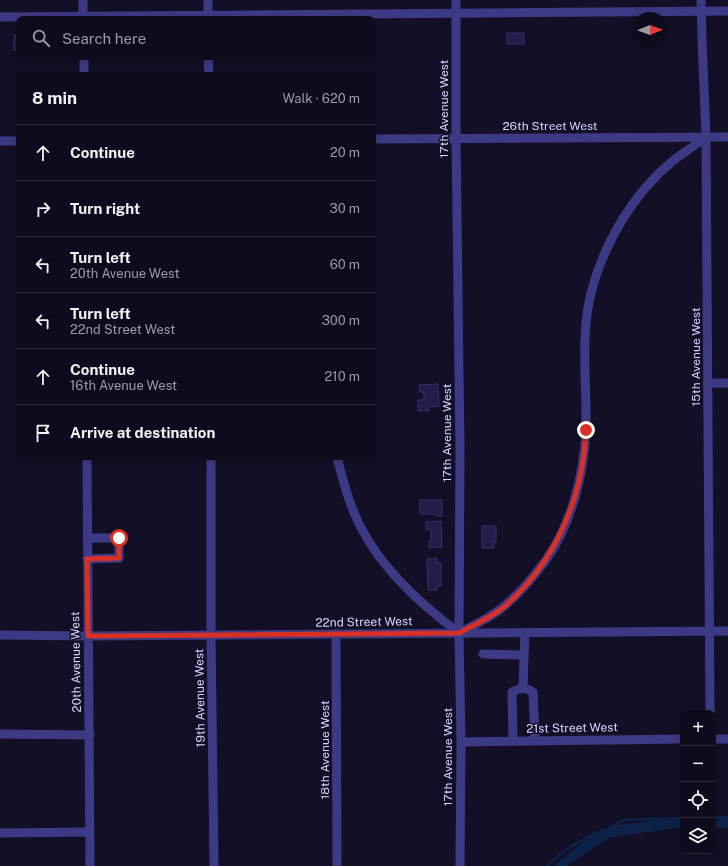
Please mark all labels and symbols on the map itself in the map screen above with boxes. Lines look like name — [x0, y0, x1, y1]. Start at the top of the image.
north arrow — [632, 12, 668, 48]
street label: 17th Avenue West — [437, 59, 451, 158]
street label: 26th Street West — [502, 119, 598, 133]
street label: 15th Avenue West — [689, 307, 703, 407]
street label: 17th Avenue West — [440, 383, 454, 482]
route end — [577, 421, 595, 439]
route start — [110, 529, 128, 547]
street label: 20th Avenue West — [68, 611, 84, 713]
street label: 22nd Street West — [315, 614, 413, 630]
street label: 19th Avenue West — [192, 648, 208, 748]
street label: 18th Avenue West — [318, 700, 332, 800]
street label: 17th Avenue West — [441, 707, 455, 806]
street label: 21st Street West — [526, 720, 618, 736]

